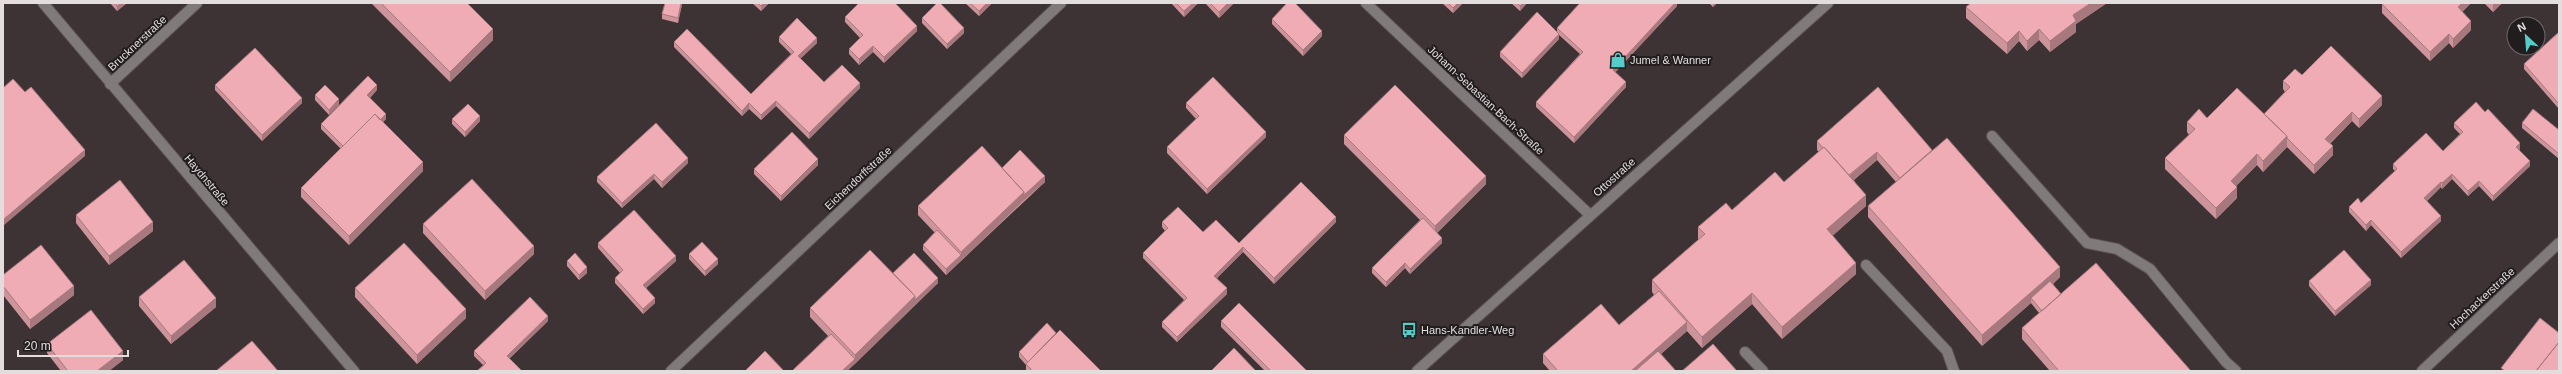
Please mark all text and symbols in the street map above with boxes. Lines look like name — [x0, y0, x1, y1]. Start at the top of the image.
street label: Brucknerstraße — [105, 13, 169, 73]
north arrow — [2506, 16, 2546, 56]
text: N — [2515, 20, 2528, 34]
street label: Johann-Sebastian-Bach-Straße — [1426, 43, 1546, 157]
shop icon: Jumel & Wanner — [1609, 51, 1627, 69]
place label: Jumel & Wanner — [1630, 54, 1711, 66]
street label: Eichendorffstraße — [822, 144, 894, 212]
street label: Haydnstraße — [182, 152, 232, 208]
street label: Ottostraße — [1591, 155, 1637, 199]
street label: Hochackerstraße — [2447, 265, 2517, 331]
bus stop icon: Hans-Kandler-Weg — [1400, 321, 1418, 339]
place label: Hans-Kandler-Weg — [1421, 324, 1514, 336]
scale bar — [18, 332, 128, 358]
text: 20 m — [24, 339, 51, 353]

